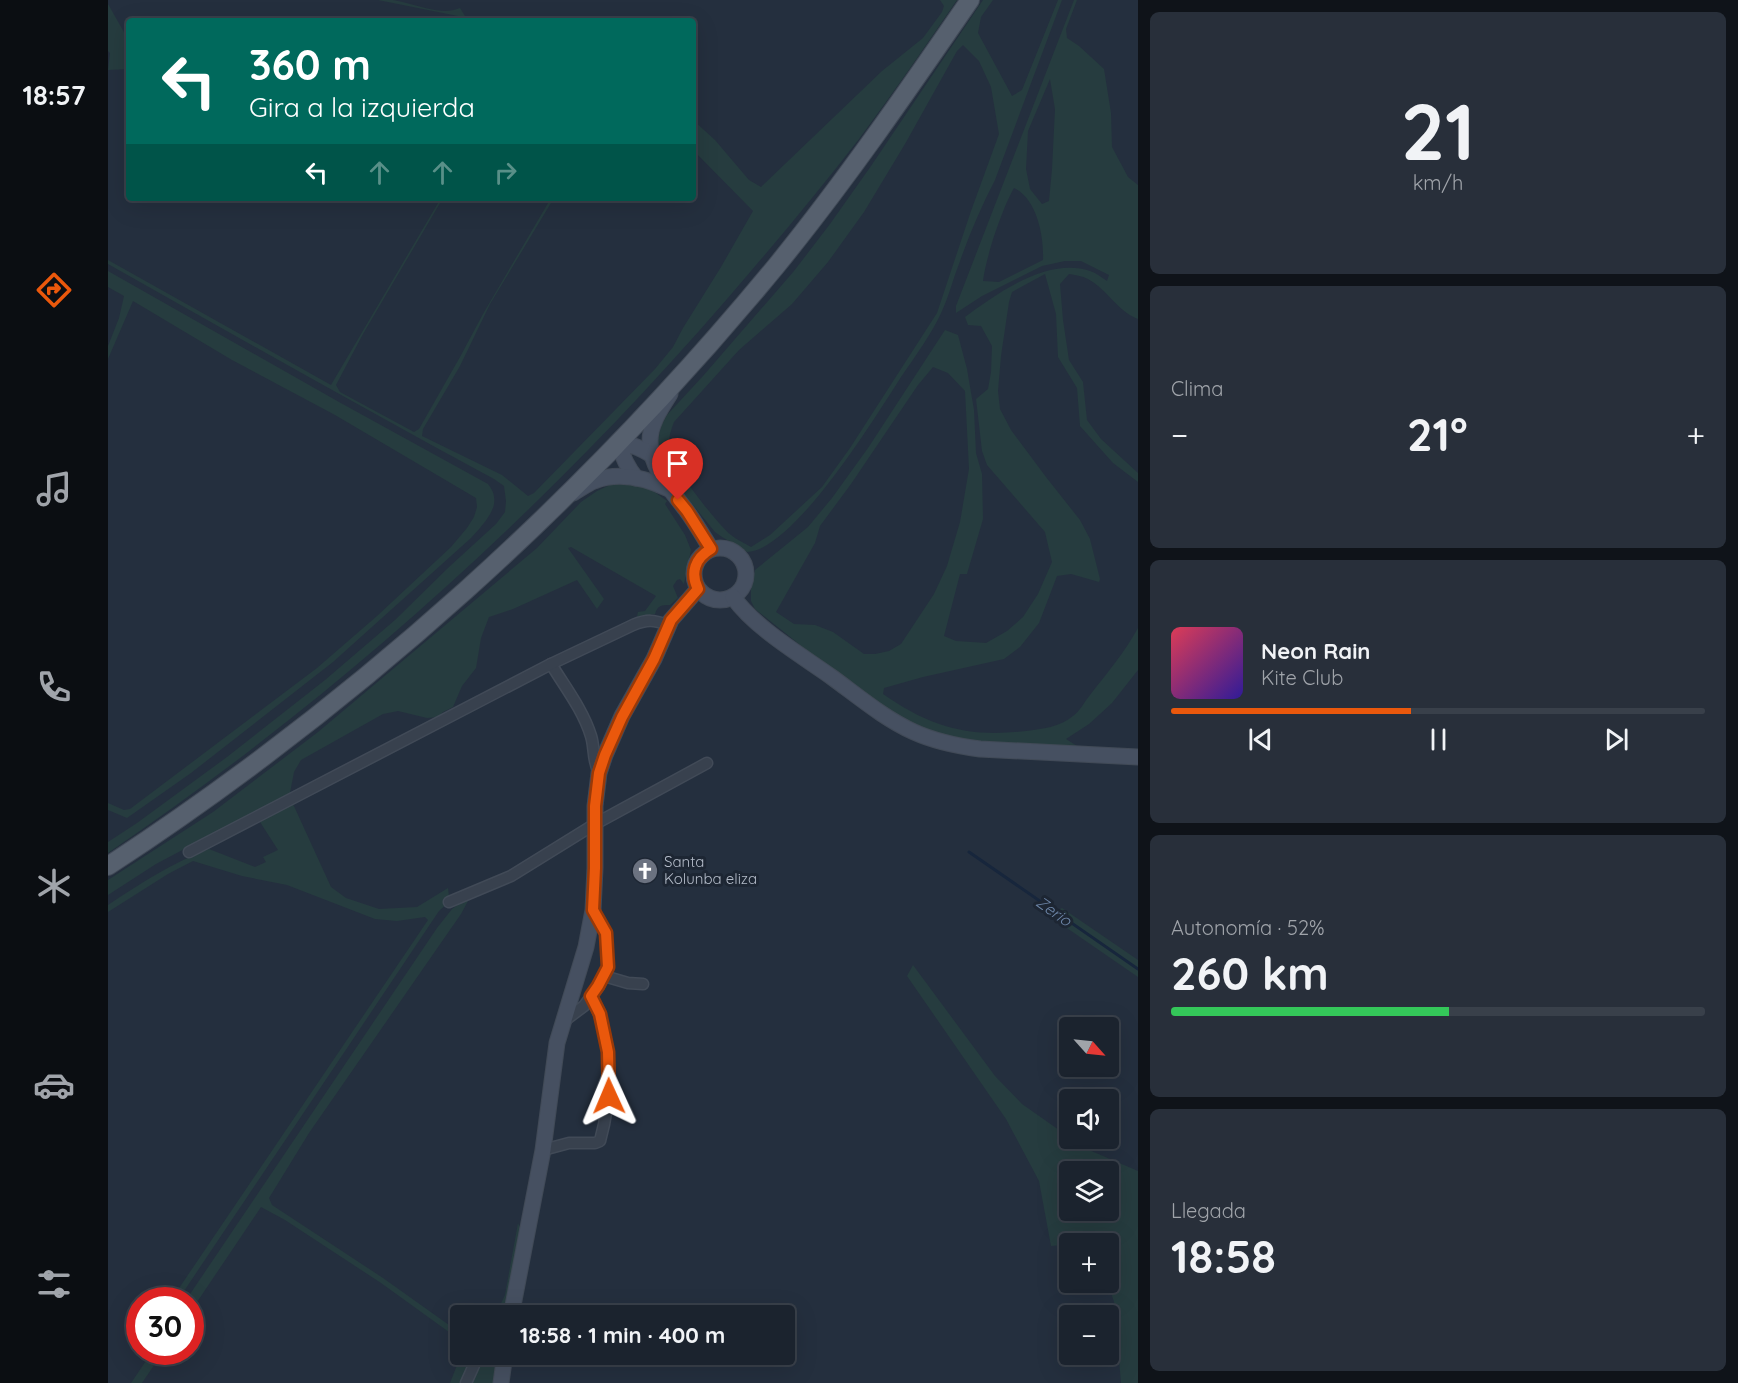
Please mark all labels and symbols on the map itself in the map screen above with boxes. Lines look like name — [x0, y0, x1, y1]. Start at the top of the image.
pin — [652, 438, 703, 500]
place label: Santa Kolunba eliza — [664, 852, 757, 888]
church icon: Santa Kolunba eliza — [630, 856, 660, 886]
water label: Zerio — [1032, 892, 1077, 931]
north arrow — [1059, 1017, 1119, 1077]
position arrow — [577, 1064, 641, 1128]
speed limit sign: 30 — [126, 1287, 204, 1365]

